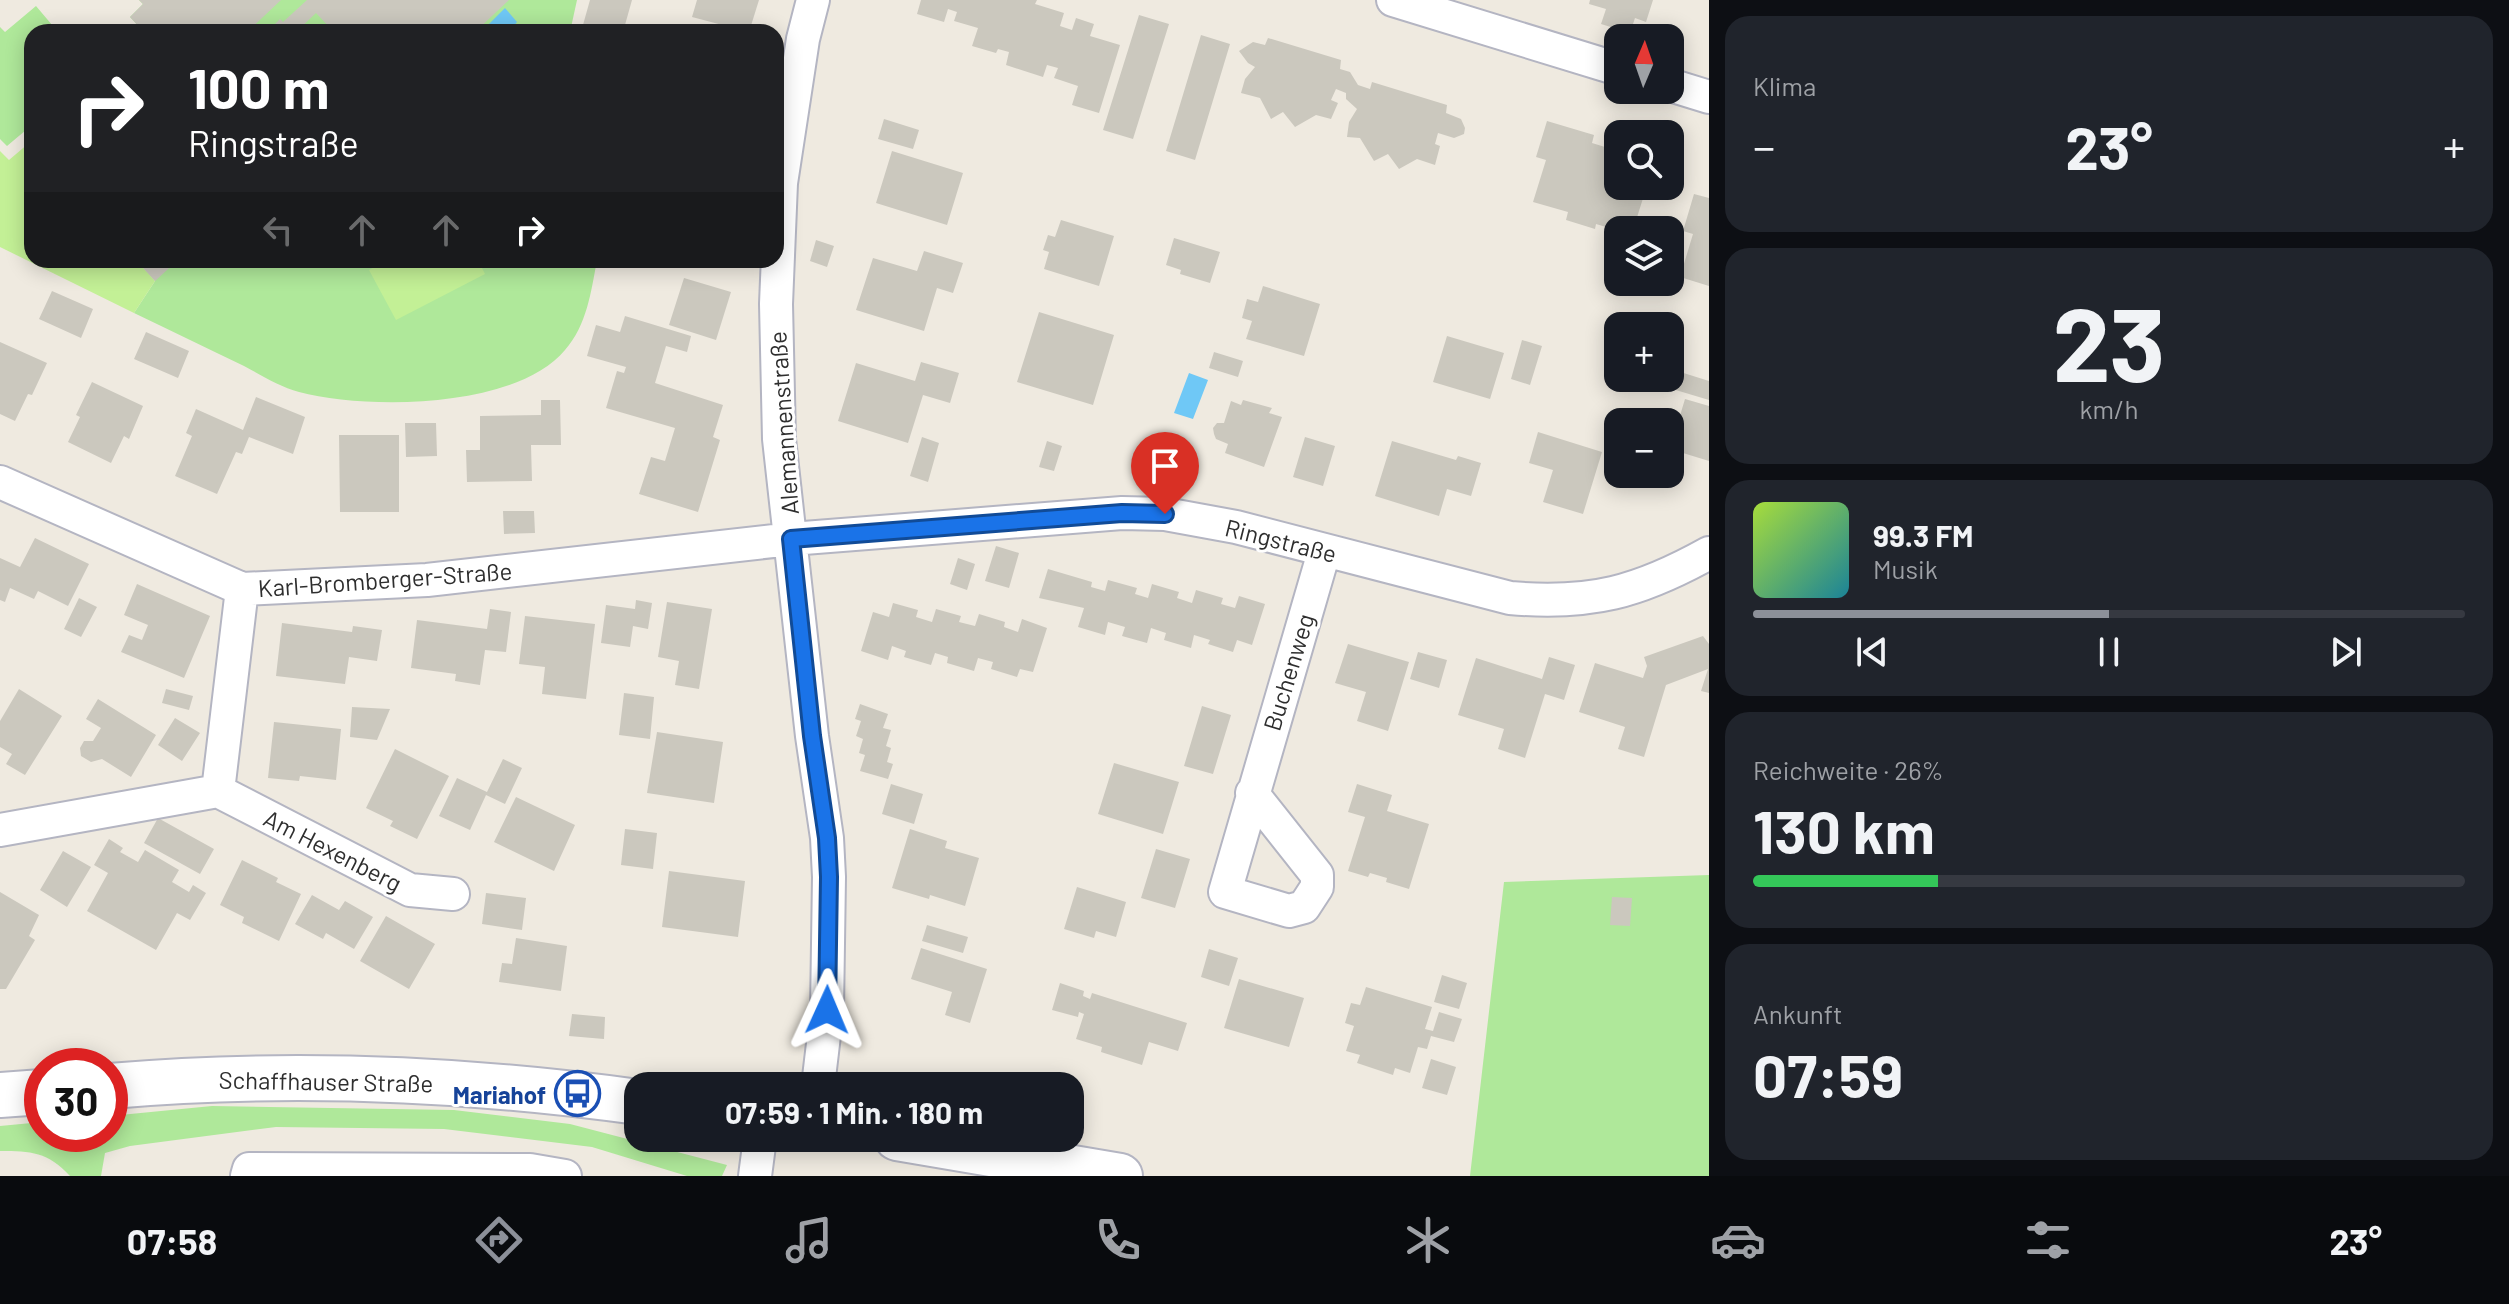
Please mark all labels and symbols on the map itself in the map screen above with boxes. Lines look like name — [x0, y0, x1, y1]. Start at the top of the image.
north arrow — [1604, 24, 1684, 104]
street label: Alemannenstraße — [762, 330, 804, 516]
pin — [1131, 432, 1199, 514]
street label: Ringstraße — [1222, 512, 1340, 568]
street label: Karl-Bromberger-Straße — [257, 556, 513, 602]
street label: Buchenweg — [1256, 610, 1320, 734]
street label: Am Hexenberg — [259, 803, 407, 897]
position arrow — [785, 968, 869, 1052]
speed limit sign: 30 — [24, 1048, 128, 1152]
street label: Schaffhauser Straße — [219, 1065, 433, 1097]
bus stop icon: Mariahof — [553, 1070, 601, 1118]
place label: Mariahof — [453, 1080, 546, 1109]

